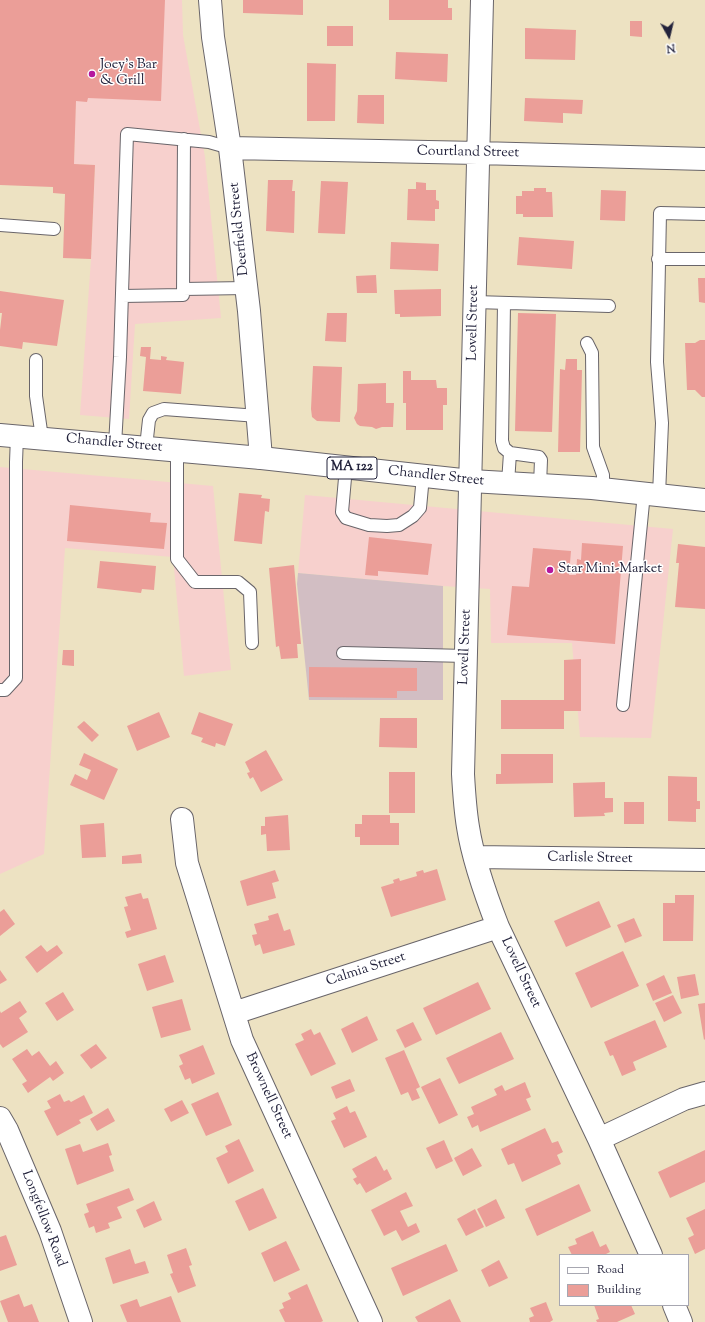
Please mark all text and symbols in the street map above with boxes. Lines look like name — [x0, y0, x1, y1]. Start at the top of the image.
north arrow — [649, 16, 689, 56]
text: N — [665, 39, 676, 56]
place label: Joey's Bar & Grill — [100, 58, 157, 90]
marker: Joey's Bar & Grill — [87, 69, 97, 79]
street label: Courtland Street — [417, 144, 519, 162]
street label: Deerfield Street — [227, 181, 253, 277]
street label: Lovell Street — [465, 285, 483, 361]
street label: Chandler Street — [65, 431, 163, 457]
road number: MA 122 — [327, 457, 377, 479]
street label: Chandler Street — [387, 464, 485, 490]
place label: Star Mini-Market — [558, 562, 662, 578]
marker: Star Mini-Market — [545, 565, 555, 575]
street label: Lovell Street — [456, 609, 476, 685]
street label: Carlisle Street — [547, 850, 633, 868]
street label: Lovell Street — [496, 935, 544, 1011]
street label: Calmia Street — [324, 949, 408, 991]
street label: Brownell Street — [241, 1050, 295, 1142]
street label: Longfellow Road — [17, 1168, 69, 1270]
legend — [559, 1254, 689, 1306]
text: Road — [597, 1261, 624, 1279]
text: Building — [597, 1281, 641, 1299]

